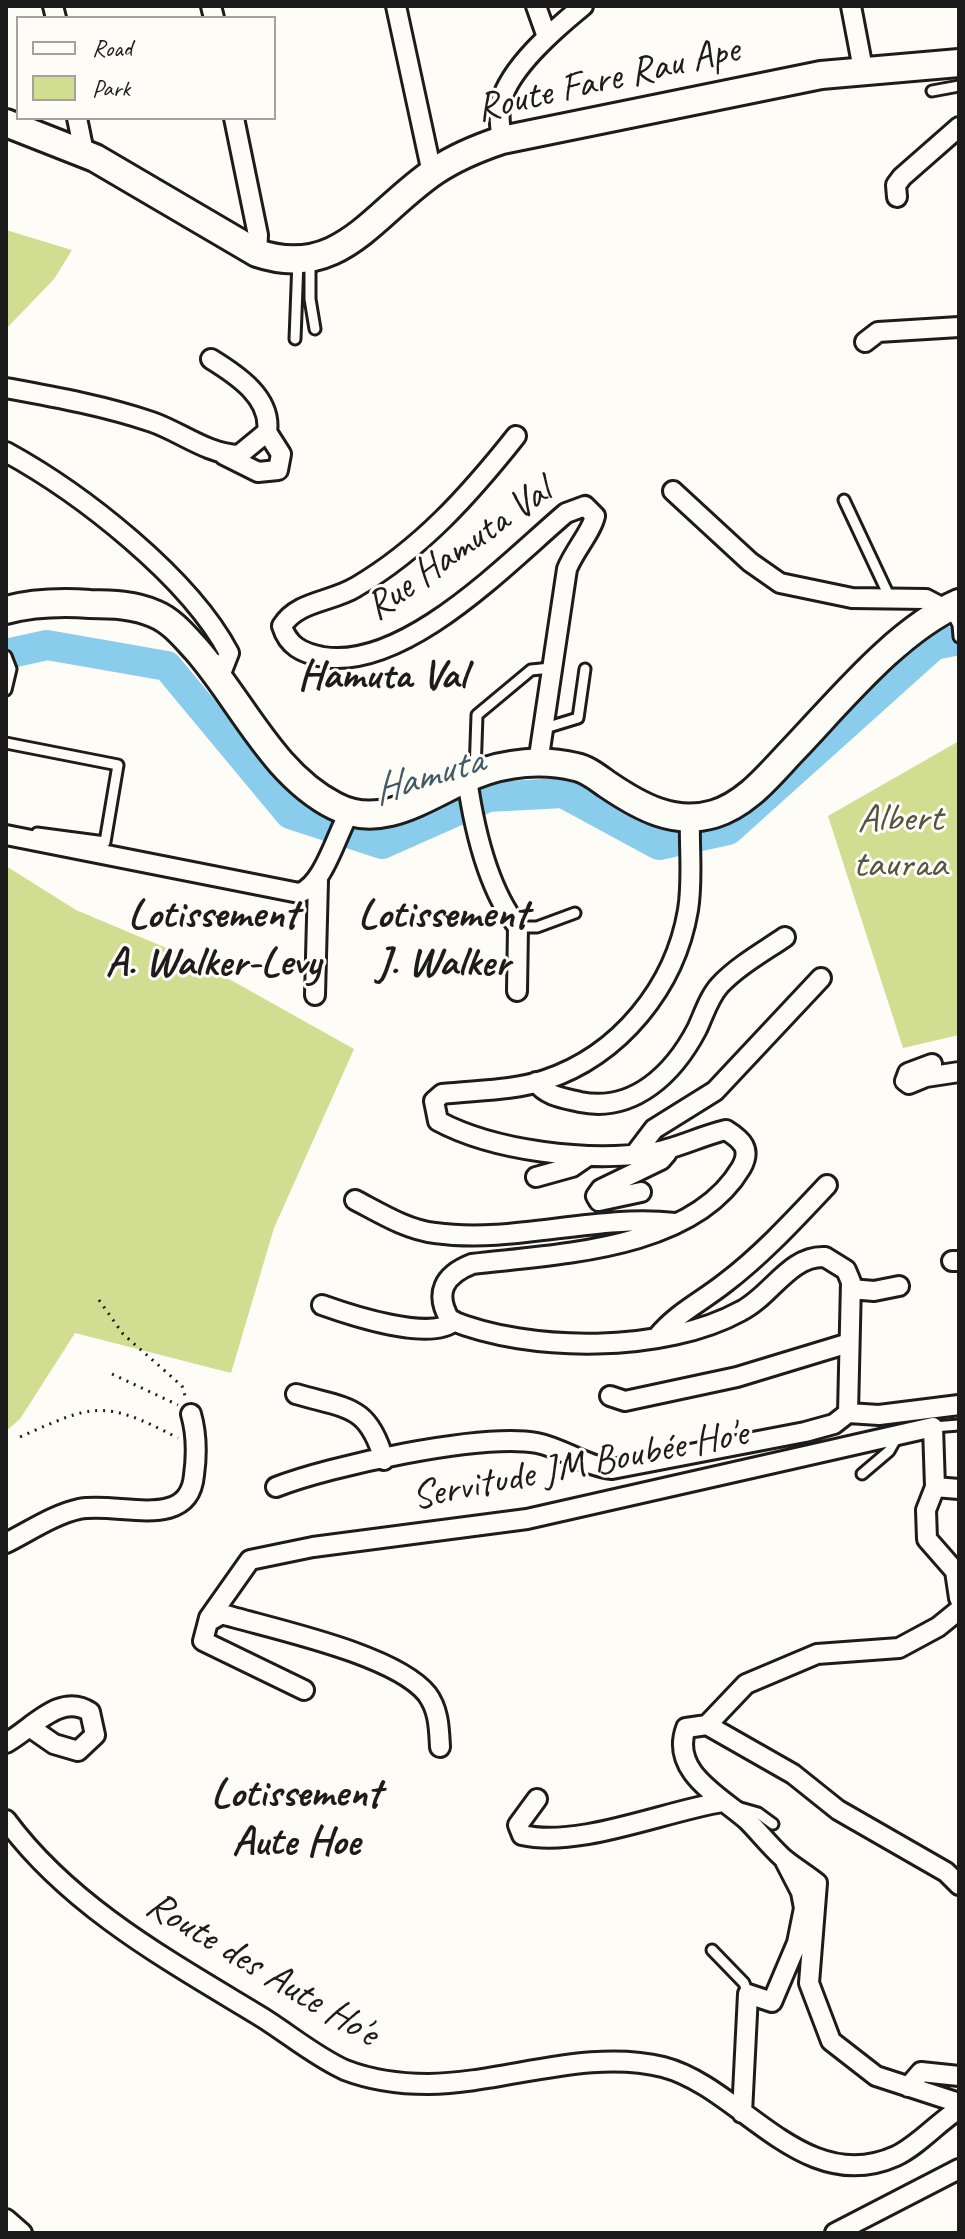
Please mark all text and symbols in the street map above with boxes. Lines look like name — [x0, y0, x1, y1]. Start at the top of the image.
legend — [16, 16, 276, 120]
street label: Route Fare Rau Ape — [472, 26, 744, 134]
text: Road — [92, 33, 132, 63]
text: Park — [92, 73, 130, 103]
street label: Rue Hamuta Val — [357, 468, 561, 632]
district label: Hamuta Val — [298, 652, 466, 702]
water label: Hamuta — [367, 737, 489, 817]
park label: Albert tauraa — [853, 796, 947, 890]
district label: Lotissement A. Walker-Levy — [105, 891, 321, 990]
district label: Lotissement J. Walker — [358, 891, 528, 990]
street label: Servitude JM Boubée Ho'e — [408, 1410, 752, 1522]
district label: Lotissement Aute Hoe — [211, 1770, 381, 1868]
street label: Route des Aute Ho'e — [137, 1882, 387, 2058]

